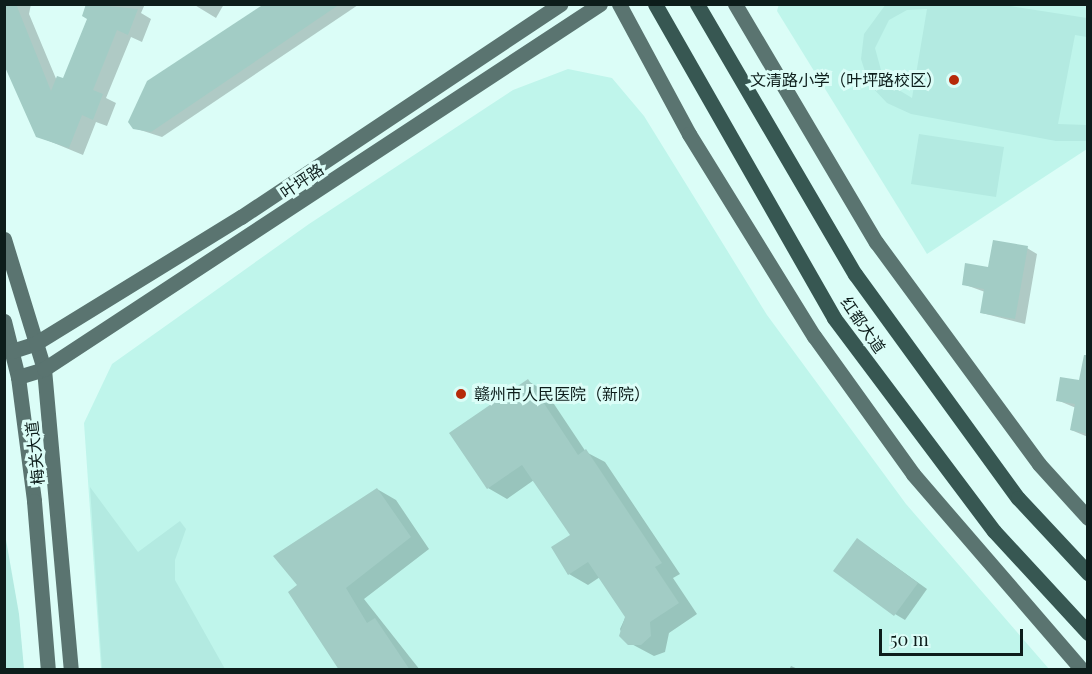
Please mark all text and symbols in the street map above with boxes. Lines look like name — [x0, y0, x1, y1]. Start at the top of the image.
place label: 文清路小学（叶坪路校区） — [750, 70, 942, 90]
marker: 文清路小学（叶坪路校区） — [947, 73, 961, 87]
street label: 叶坪路 — [277, 160, 327, 202]
street label: 红都大道 — [837, 293, 889, 357]
place label: 赣州市人民医院（新院） — [474, 384, 650, 404]
marker: 赣州市人民医院（新院） — [452, 385, 470, 403]
street label: 梅关大道 — [22, 420, 48, 486]
scale bar — [882, 617, 1026, 655]
text: 50 m — [890, 627, 929, 651]

